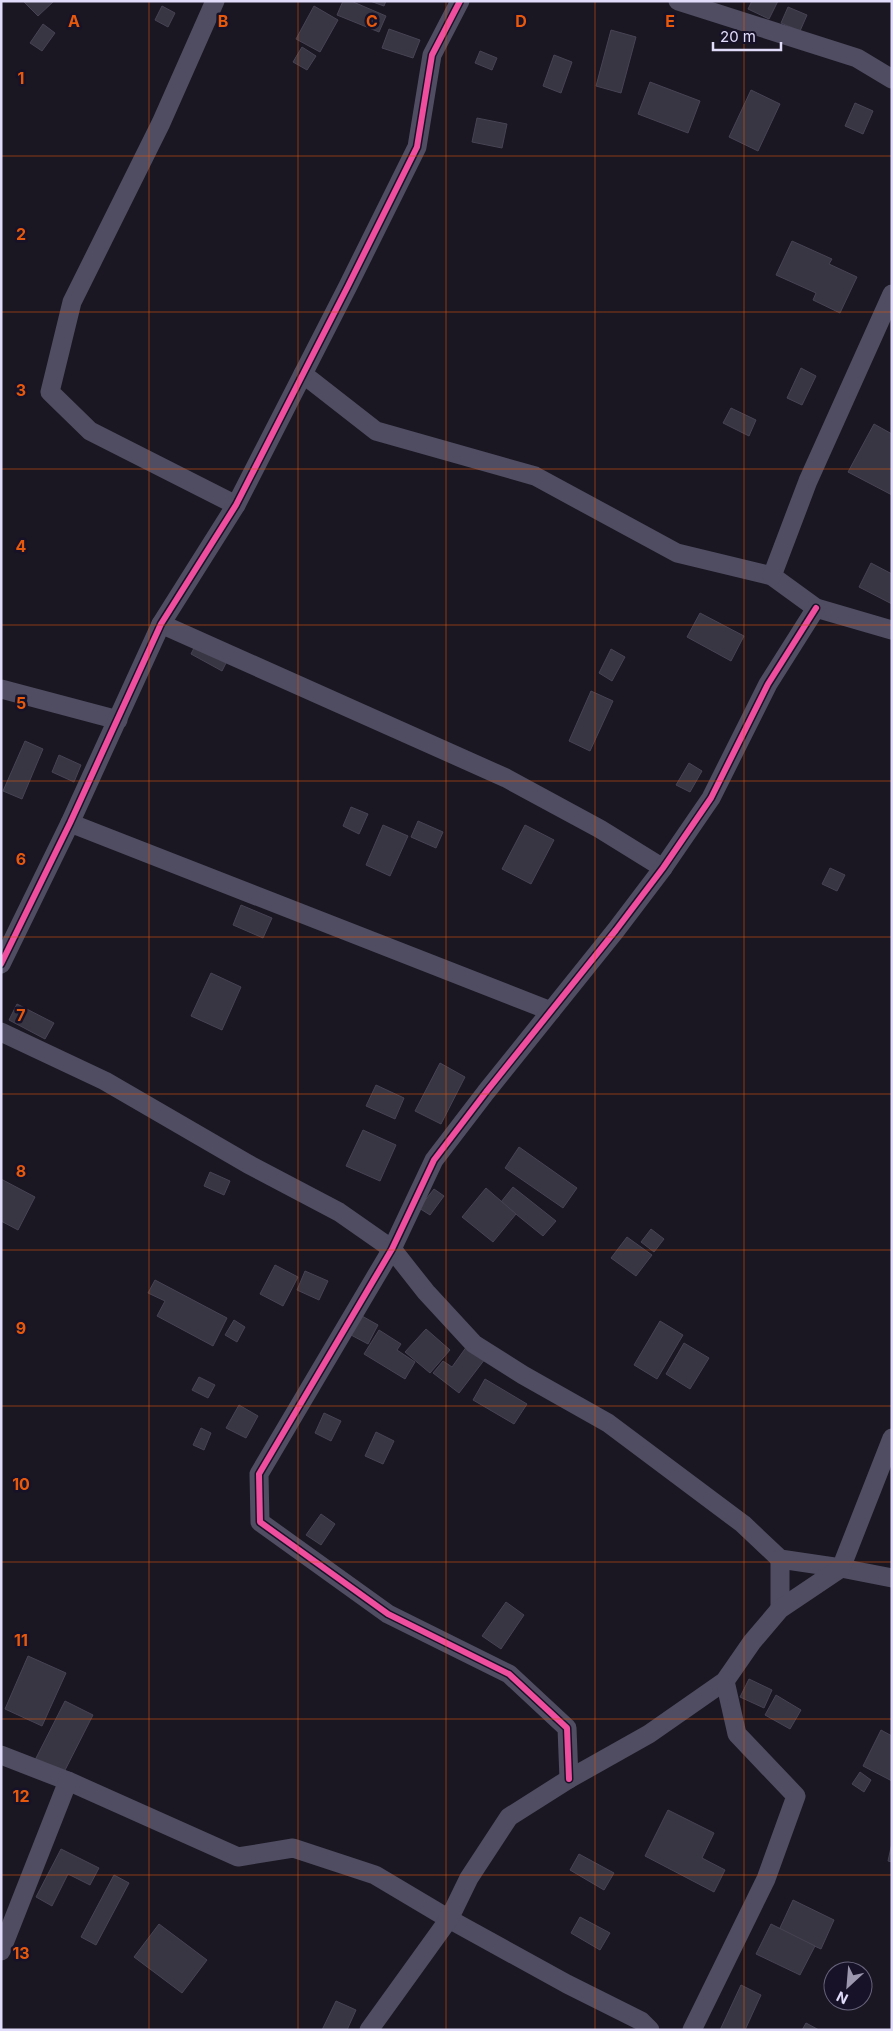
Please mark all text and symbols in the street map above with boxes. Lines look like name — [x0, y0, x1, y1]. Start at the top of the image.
text: A — [68, 11, 80, 31]
text: B — [218, 11, 228, 31]
text: C — [366, 11, 378, 31]
text: D — [515, 11, 527, 31]
text: E — [665, 11, 675, 31]
scale bar — [713, 20, 780, 52]
text: 20 m — [720, 27, 756, 46]
text: 1 — [18, 68, 24, 88]
text: 2 — [16, 224, 26, 244]
text: 3 — [16, 380, 26, 400]
text: 4 — [16, 536, 27, 556]
text: 5 — [16, 693, 26, 713]
text: 6 — [16, 849, 26, 869]
text: 7 — [16, 1005, 26, 1025]
text: 8 — [16, 1161, 26, 1181]
text: 9 — [16, 1318, 26, 1338]
text: 10 — [12, 1474, 30, 1494]
text: 11 — [14, 1630, 28, 1650]
text: 12 — [13, 1786, 29, 1806]
text: 13 — [12, 1943, 30, 1963]
north arrow — [823, 1961, 873, 2011]
text: N — [834, 1988, 851, 2008]

